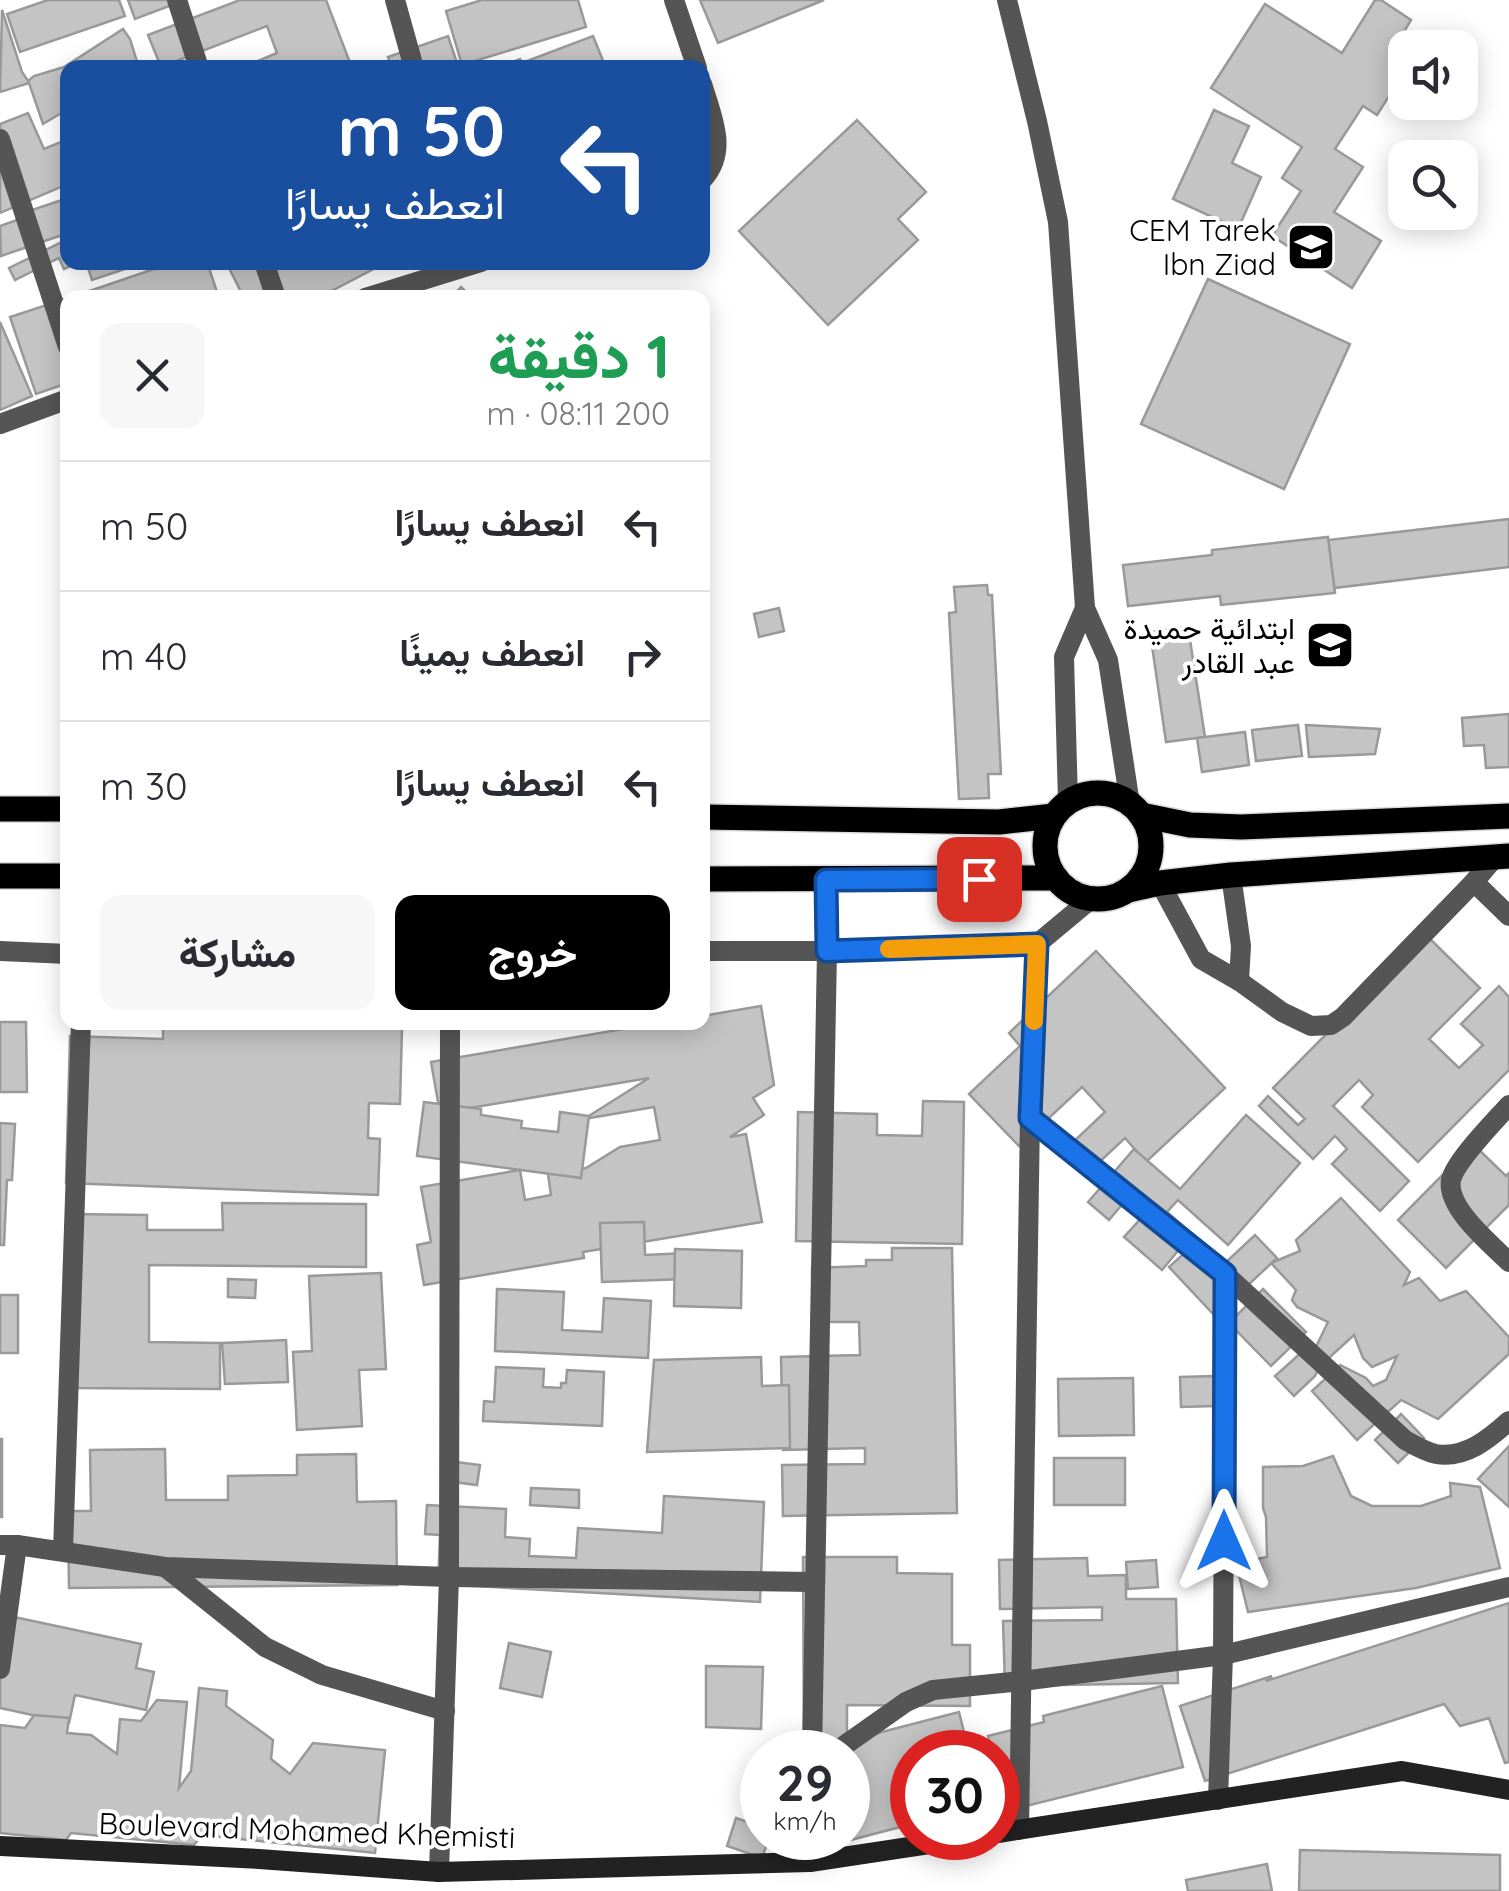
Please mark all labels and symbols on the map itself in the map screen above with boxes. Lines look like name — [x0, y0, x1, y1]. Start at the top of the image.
place label: CEM Tarek Ibn Ziad — [1129, 211, 1276, 283]
school or university icon: CEM Tarek Ibn Ziad — [1285, 221, 1337, 273]
place label: ابتدائية حميدة عبد القادر — [1124, 609, 1295, 681]
school or university icon: ابتدائية حميدة عبد القادر — [1304, 619, 1356, 671]
pin — [937, 837, 1022, 922]
position arrow — [1172, 1489, 1276, 1593]
speed limit sign: 30 — [890, 1730, 1020, 1860]
street label: Boulevard Mohamed Khemisti — [98, 1804, 516, 1856]

